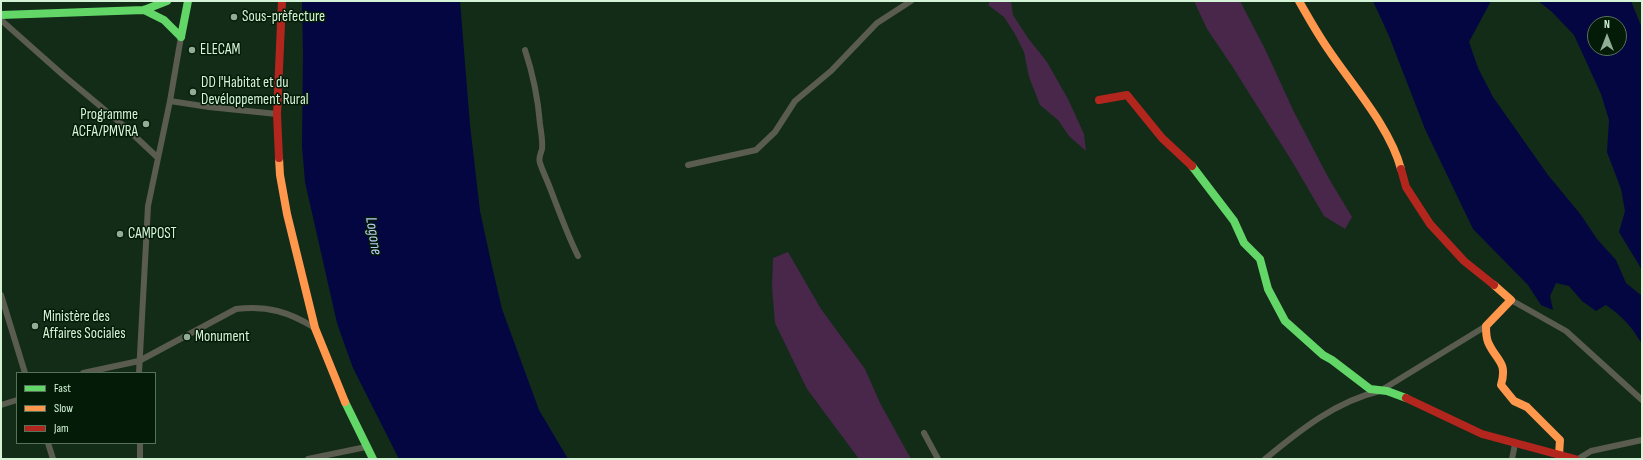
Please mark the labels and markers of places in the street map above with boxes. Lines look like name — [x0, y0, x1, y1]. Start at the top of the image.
place label: Sous-prèfecture — [242, 8, 325, 26]
marker: Sous-prèfecture — [229, 12, 239, 22]
place label: ELECAM — [200, 41, 240, 59]
marker: ELECAM — [187, 45, 197, 55]
place label: DD l'Habitat et du Devéloppement Rural — [201, 74, 308, 109]
marker: DD l'Habitat et du Devéloppement Rural — [188, 87, 198, 97]
place label: Programme ACFA/PMVRA — [72, 106, 138, 141]
marker: Programme ACFA/PMVRA — [141, 119, 151, 129]
place label: CAMPOST — [128, 225, 177, 243]
marker: CAMPOST — [115, 229, 125, 239]
place label: Ministère des Affaires Sociales — [43, 308, 126, 343]
marker: Ministère des Affaires Sociales — [30, 321, 40, 331]
place label: Monument — [195, 328, 250, 346]
marker: Monument — [182, 332, 192, 342]

